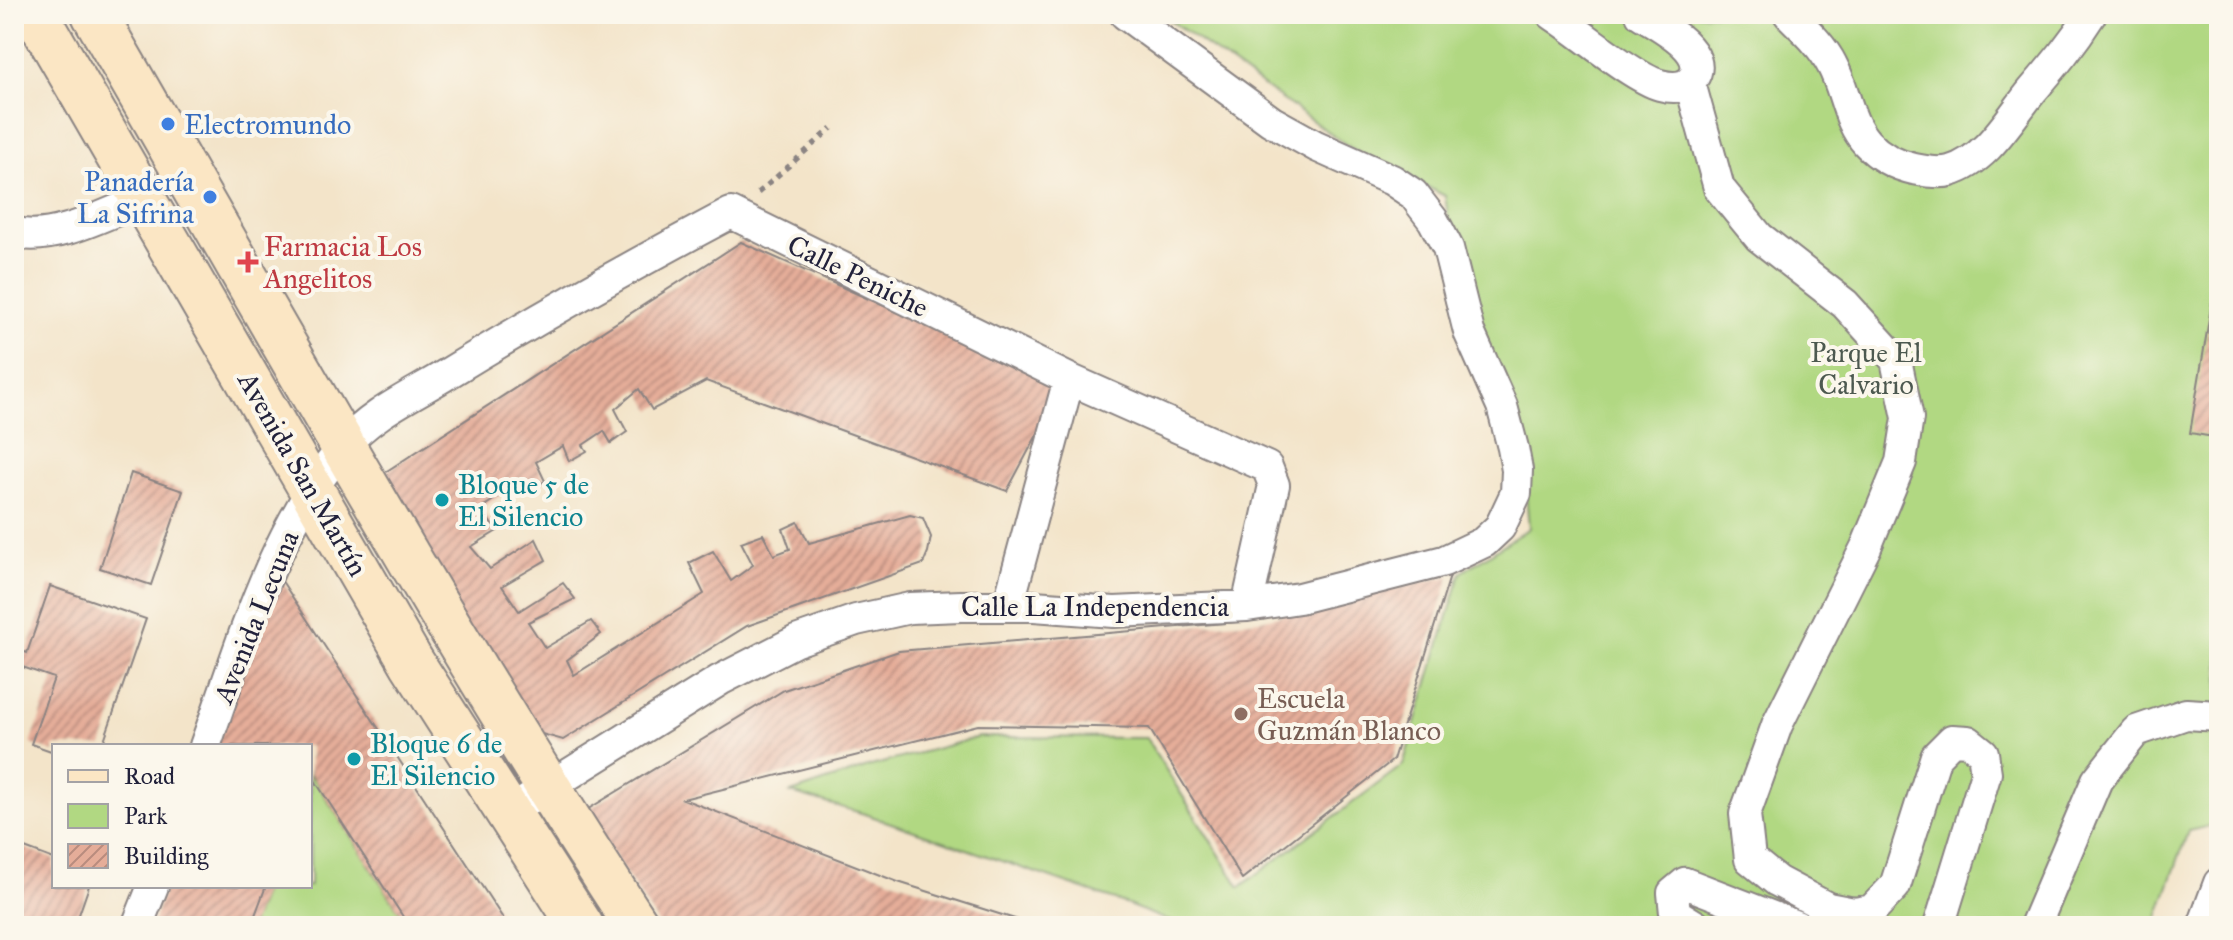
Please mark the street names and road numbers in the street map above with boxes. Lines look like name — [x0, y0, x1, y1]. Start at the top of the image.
street label: Calle Peniche — [782, 227, 934, 325]
street label: Avenida San Martín — [230, 365, 376, 582]
street label: Avenida Lecuna — [205, 525, 307, 709]
street label: Calle La Independencia — [961, 589, 1229, 624]

